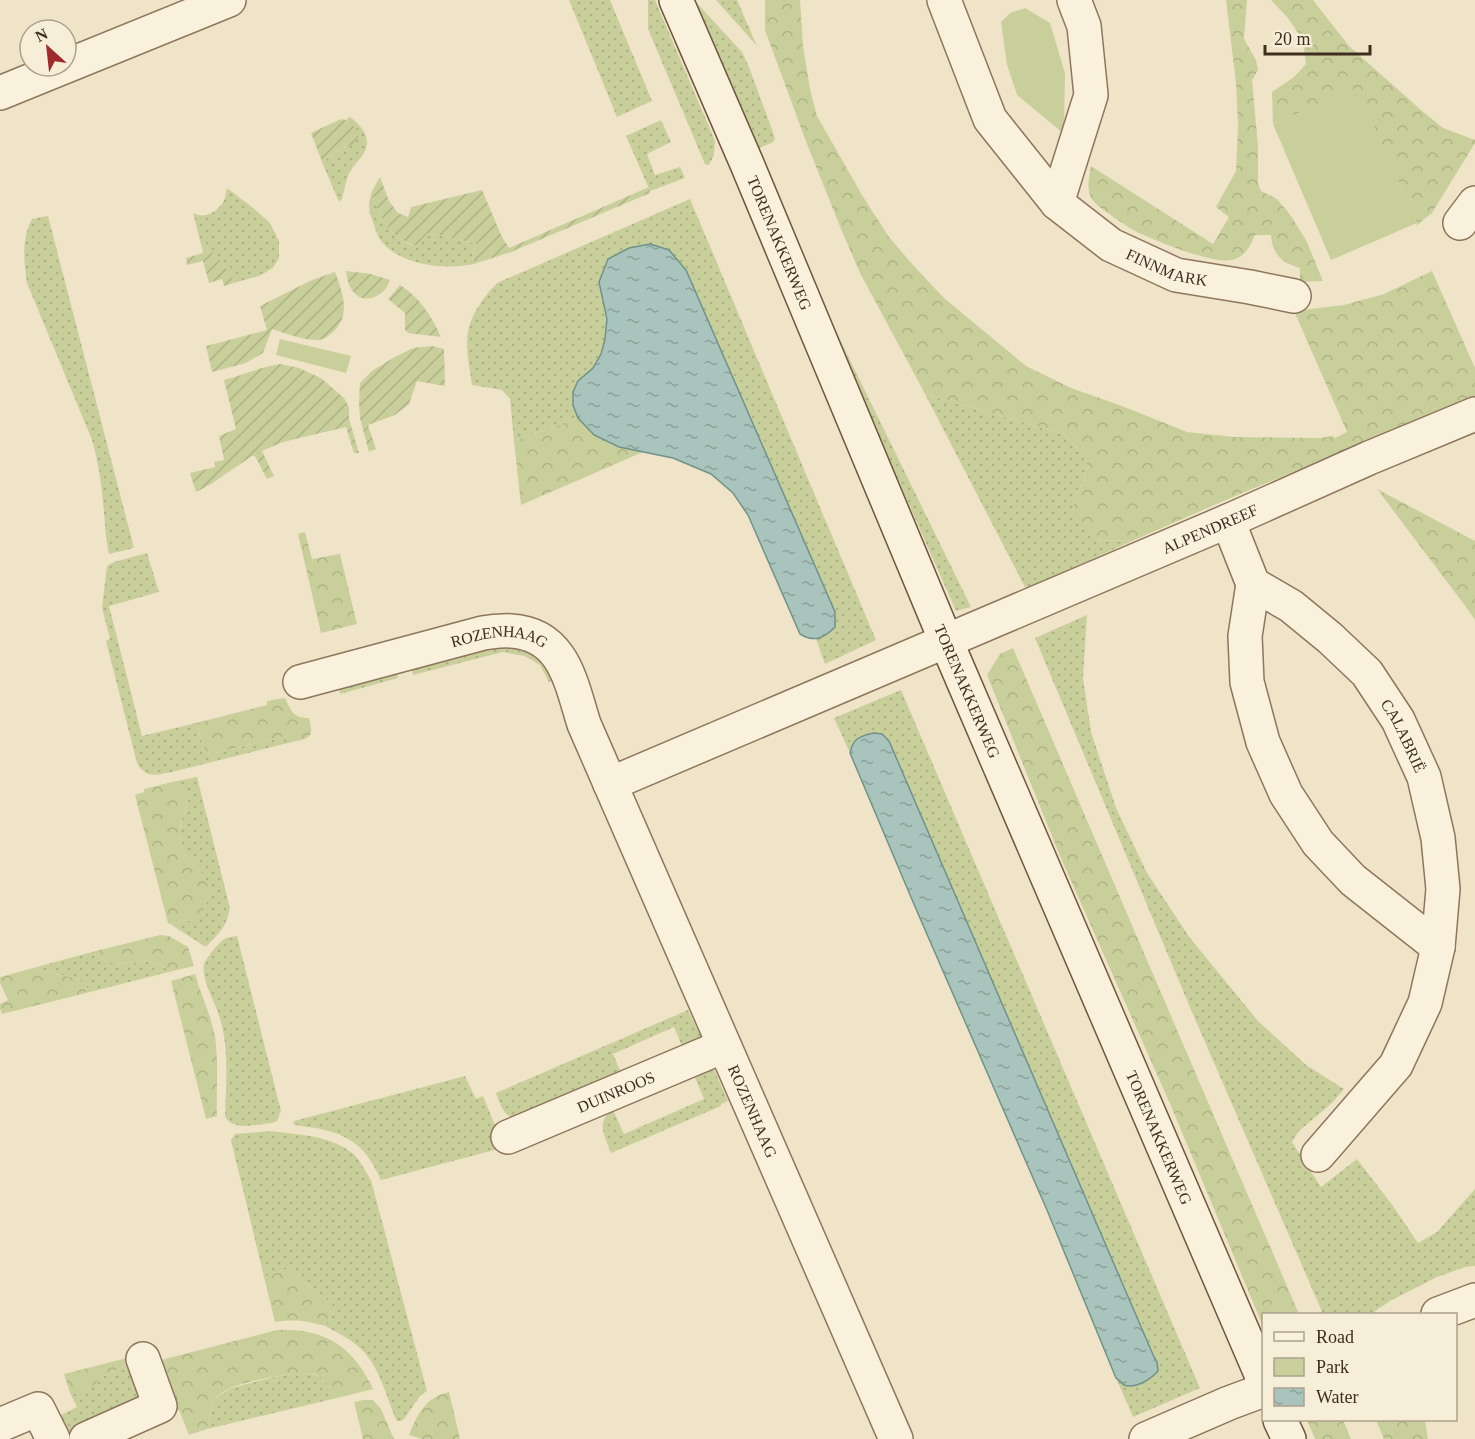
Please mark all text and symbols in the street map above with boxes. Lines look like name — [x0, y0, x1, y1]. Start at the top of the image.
north arrow — [18, 18, 78, 78]
scale bar — [1265, 18, 1370, 56]
text: N — [32, 25, 51, 45]
text: 20 m — [1274, 29, 1311, 49]
street label: TORENAKKERWEG — [744, 173, 815, 313]
street label: FINNMARK — [1123, 245, 1209, 289]
street label: ALPENDREEF — [1160, 501, 1261, 557]
street label: ROZENHAAG — [449, 622, 551, 651]
street label: TORENAKKERWEG — [931, 622, 1003, 761]
street label: CALABRIË — [1378, 696, 1429, 775]
street label: ROZENHAAG — [725, 1062, 780, 1161]
street label: DUINROOS — [575, 1068, 657, 1116]
street label: TORENAKKERWEG — [1123, 1068, 1195, 1208]
legend — [1262, 1313, 1457, 1421]
text: Road — [1316, 1327, 1354, 1347]
text: Park — [1316, 1357, 1349, 1377]
text: Water — [1316, 1387, 1359, 1407]

